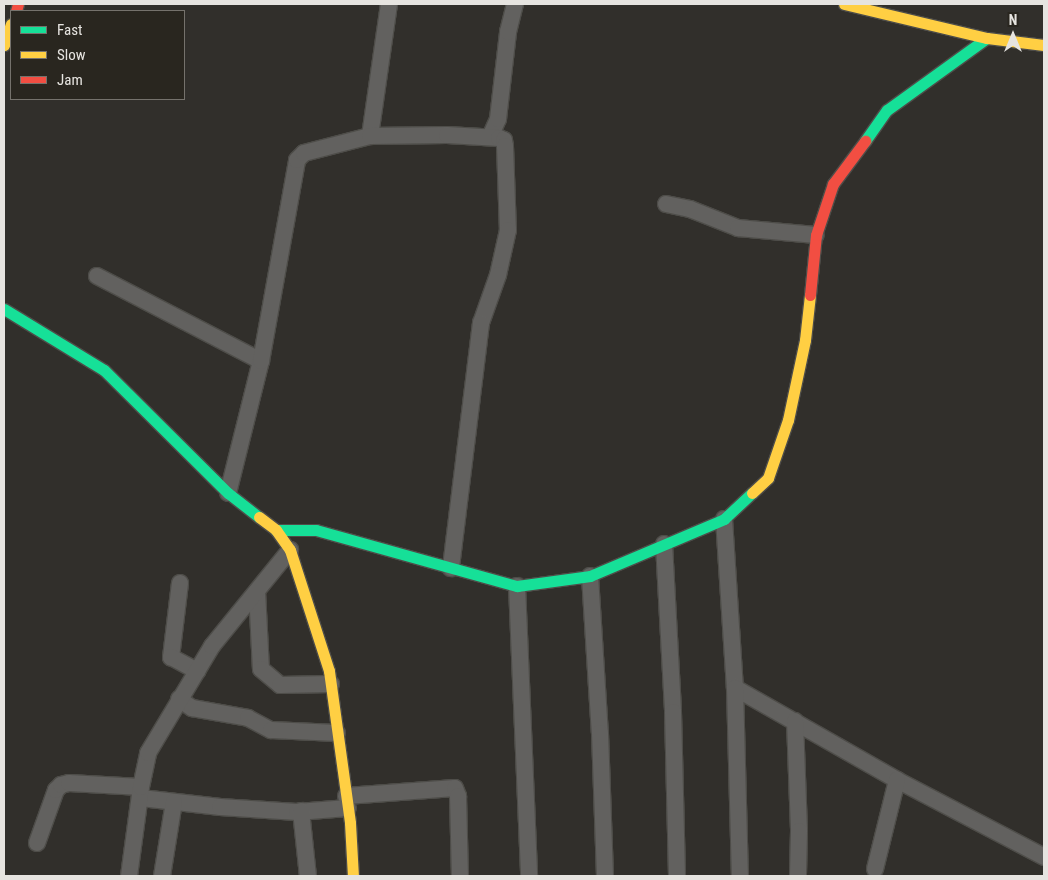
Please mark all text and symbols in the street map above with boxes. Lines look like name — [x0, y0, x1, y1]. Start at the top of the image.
legend — [10, 10, 185, 100]
north arrow — [988, 10, 1038, 60]
text: N — [1009, 12, 1017, 28]
text: Fast — [57, 21, 82, 39]
text: Slow — [57, 46, 86, 64]
text: Jam — [57, 71, 83, 89]

